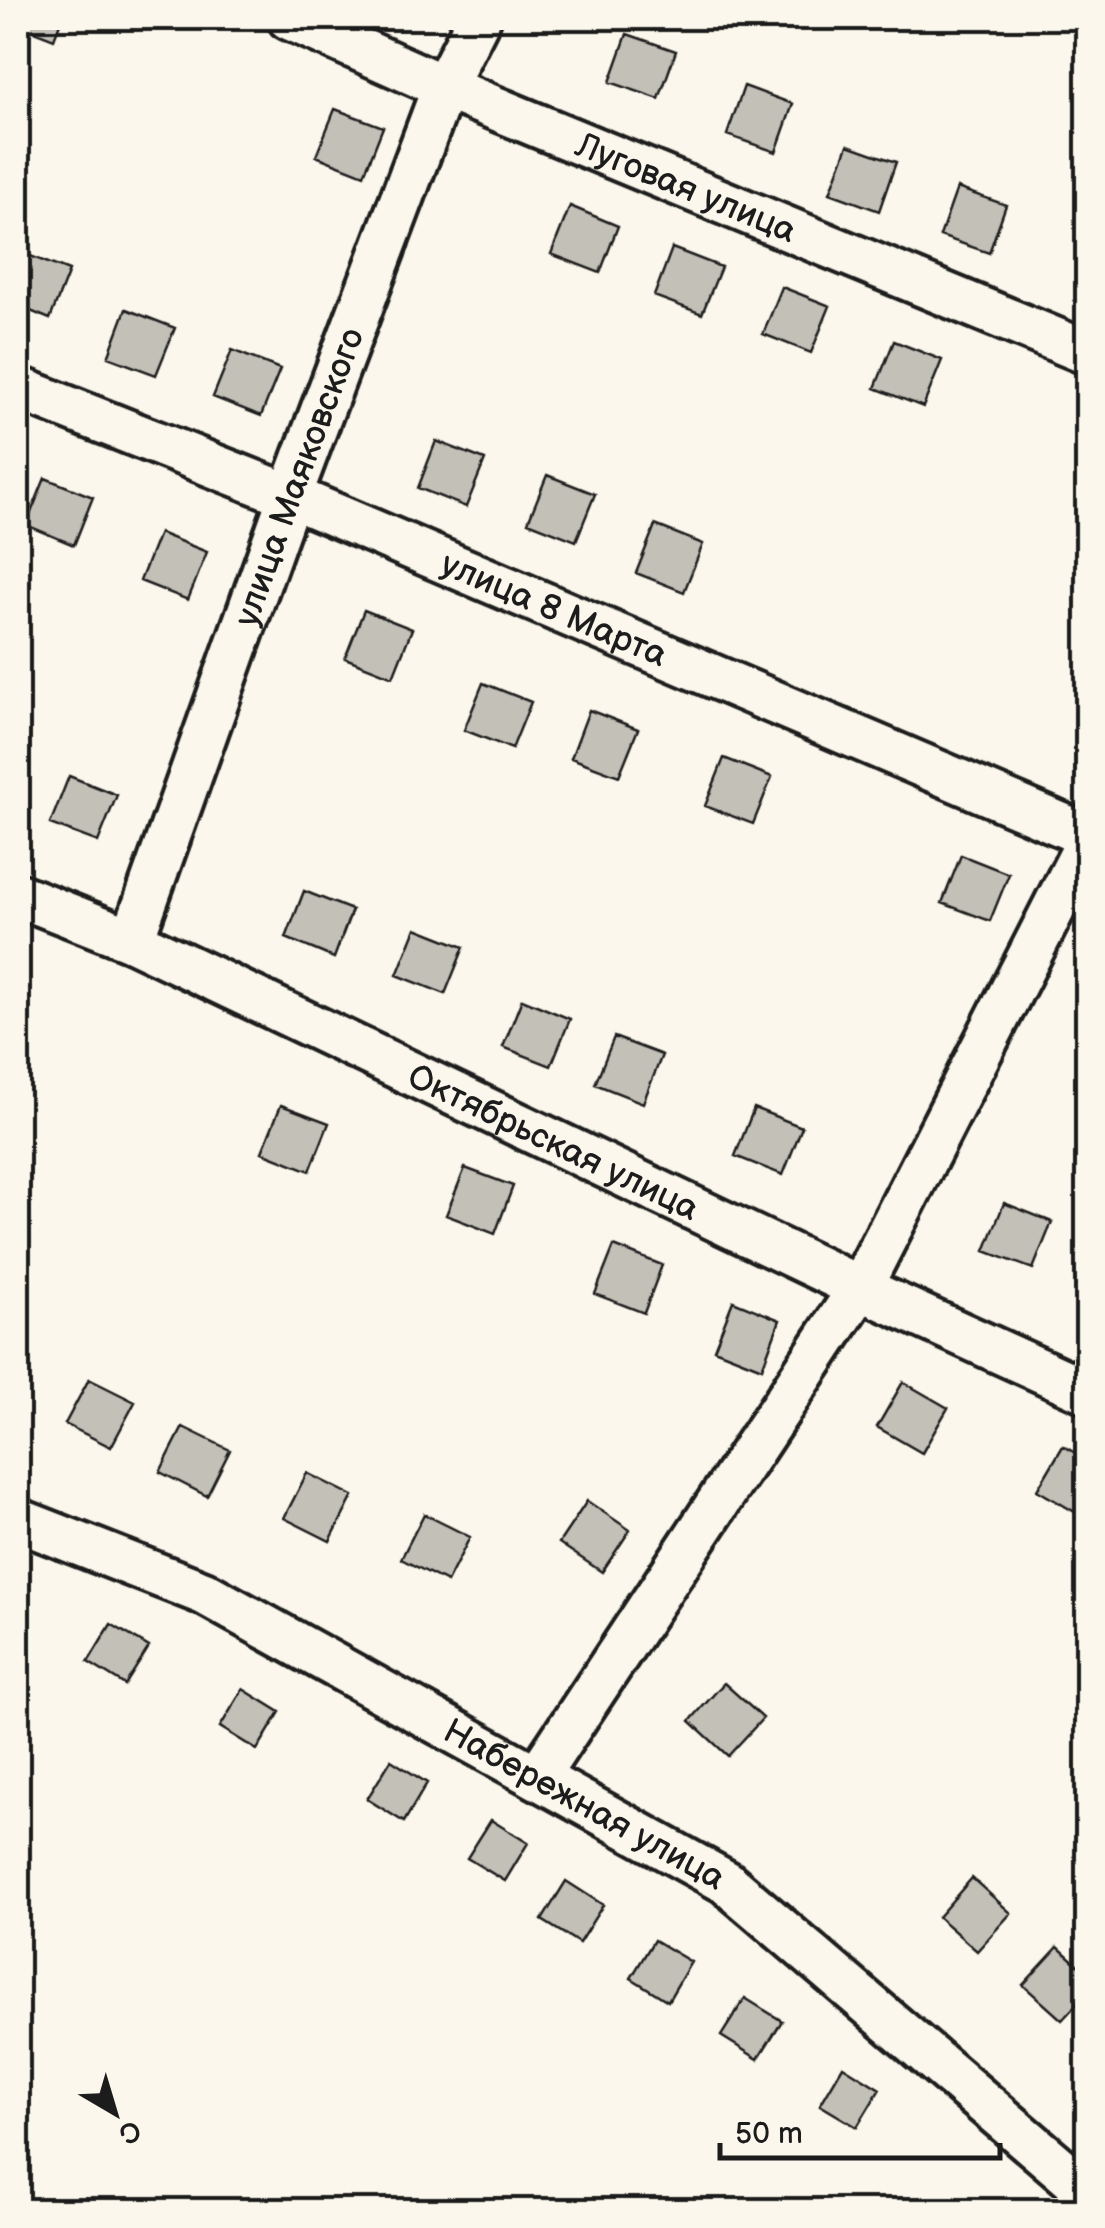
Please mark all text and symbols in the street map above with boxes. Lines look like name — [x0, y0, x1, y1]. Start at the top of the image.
street label: Луговая улица — [569, 124, 803, 253]
street label: улица Маяковского — [225, 322, 374, 633]
street label: улица 8 Марта — [434, 543, 674, 677]
street label: Октябрьская улица — [401, 1055, 706, 1231]
street label: Набережная улица — [436, 1710, 733, 1900]
north arrow — [65, 2063, 165, 2163]
scale bar — [720, 2098, 1000, 2160]
text: С — [111, 2113, 147, 2151]
text: 50 m — [735, 2116, 803, 2152]

